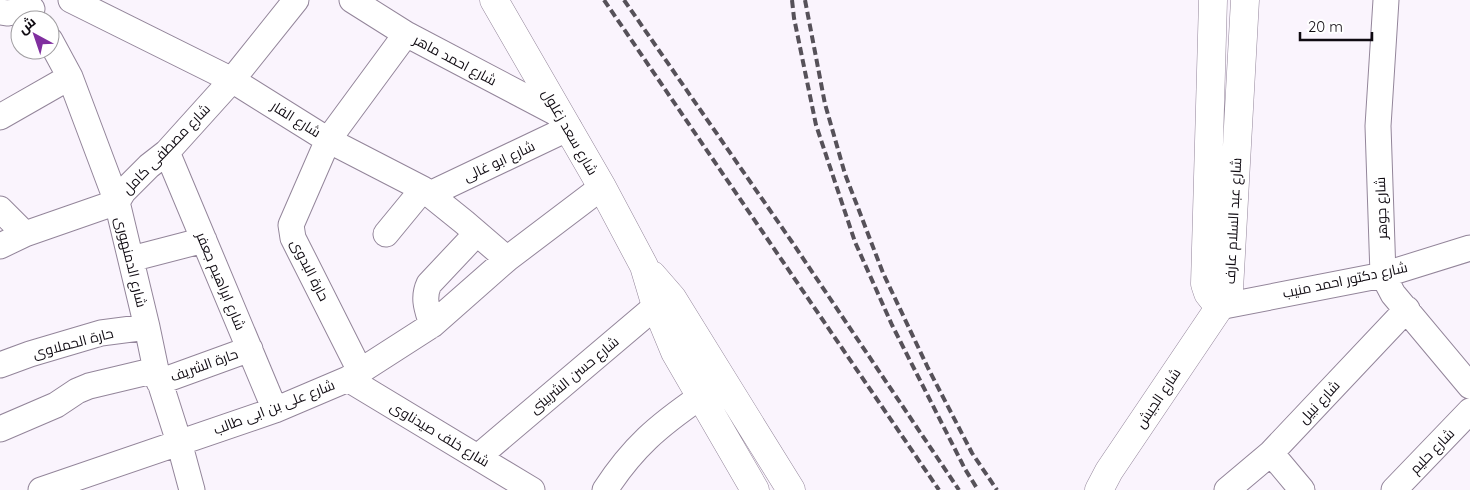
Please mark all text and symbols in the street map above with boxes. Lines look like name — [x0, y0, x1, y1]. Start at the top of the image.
north arrow — [10, 10, 60, 60]
scale bar — [1300, 10, 1372, 42]
text: ش — [14, 12, 39, 38]
text: 20 m — [1308, 17, 1343, 36]
street label: شارع احمد ماهر — [409, 30, 500, 89]
street label: شارع سعد زغلول — [538, 86, 602, 178]
street label: شارع الفار — [267, 96, 324, 141]
street label: شارع مصطفى كامل — [118, 100, 214, 198]
street label: شارع ابو غالى — [460, 137, 538, 185]
street label: شارع عبد السلام عارف — [1221, 157, 1246, 285]
street label: شارع جوهر — [1371, 177, 1391, 240]
street label: شارع الدمنهورى — [111, 215, 151, 309]
street label: شارع ابراهيم جعفر — [191, 228, 250, 333]
street label: حارة البدوى — [287, 236, 333, 304]
street label: شارع دكتور احمد منيب — [1281, 258, 1409, 302]
street label: حارة الحملاوى — [31, 324, 115, 362]
street label: شارع حسن الشربينى — [526, 332, 622, 418]
street label: حارة الشريف — [168, 344, 240, 386]
street label: شارع الجيش — [1131, 365, 1185, 431]
street label: شارع على بن ابى طالب — [211, 376, 337, 438]
street label: شارع نبيل — [1294, 377, 1344, 427]
street label: شارع خلف صيدناوى — [387, 397, 493, 471]
street label: شارع حليم — [1406, 424, 1459, 478]

